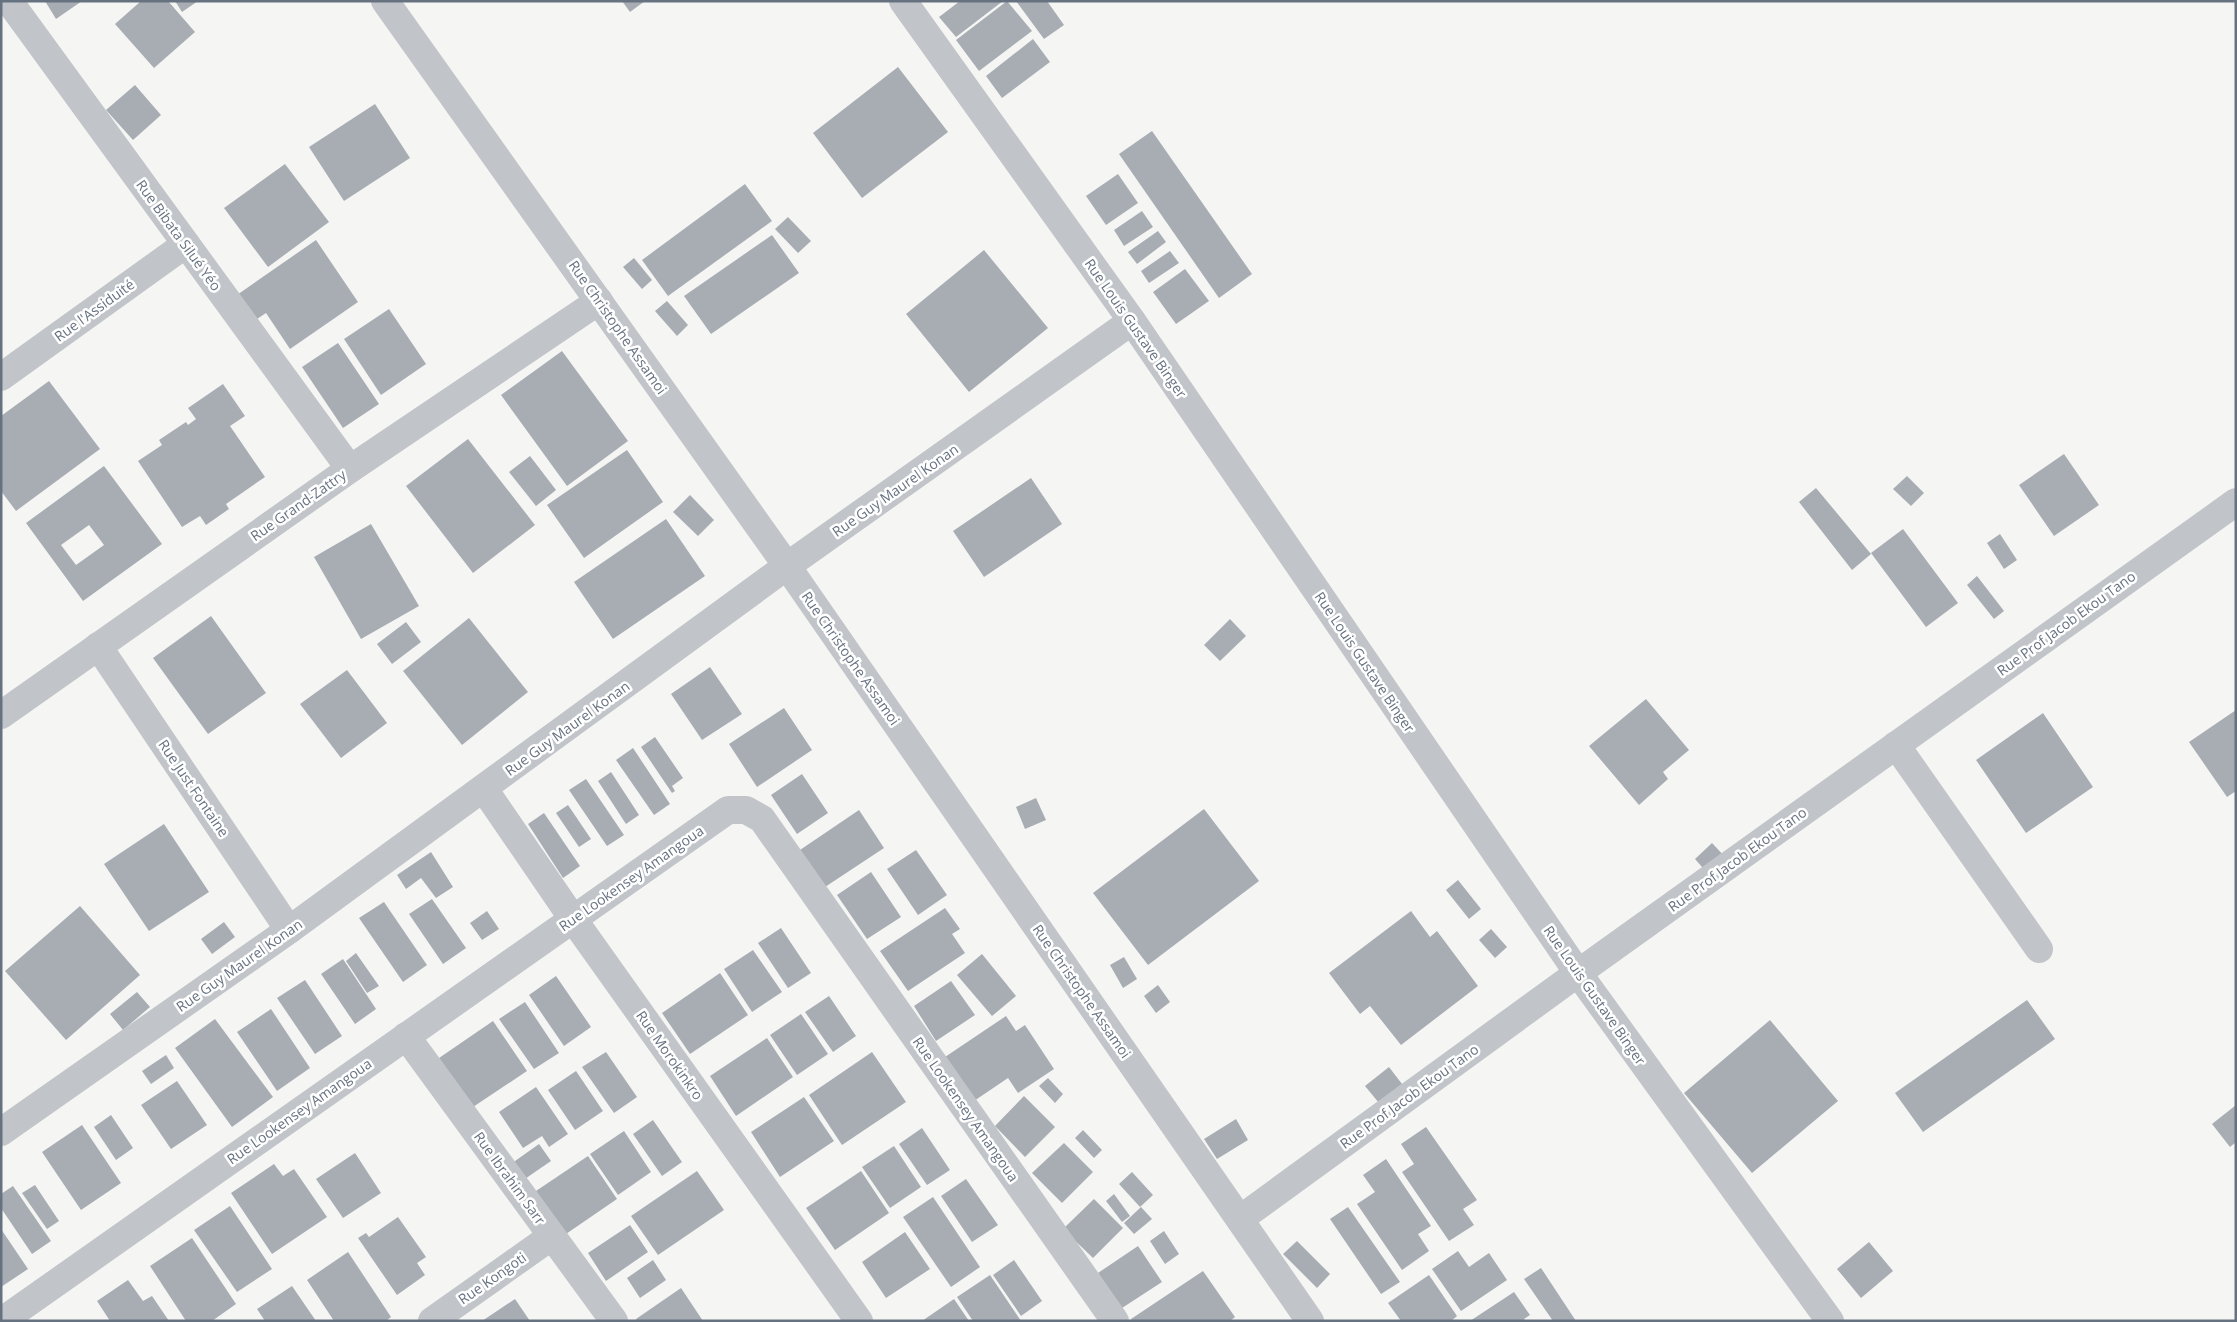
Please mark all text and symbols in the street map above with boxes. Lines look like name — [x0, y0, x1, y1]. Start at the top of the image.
street label: Rue Bibata Silué Yéo — [132, 176, 226, 294]
street label: Rue Louis Gustave Binger — [1081, 255, 1192, 402]
street label: Rue Christophe Assamoi — [565, 256, 671, 398]
street label: Rue l'Assiduité — [50, 274, 138, 345]
street label: Rue Guy Maurel Konan — [828, 439, 962, 541]
street label: Rue Grand-Zattry — [246, 464, 350, 545]
street label: Rue Prof Jacob Ekou Tano — [1993, 566, 2139, 680]
street label: Rue Christophe Assamoi — [798, 587, 904, 729]
street label: Rue Louis Gustave Binger — [1311, 588, 1419, 736]
street label: Rue Guy Maurel Konan — [501, 676, 633, 780]
street label: Rue Just Fontaine — [154, 736, 234, 840]
street label: Rue Prof Jacob Ekou Tano — [1664, 802, 1810, 916]
street label: Rue Lookensey Amangoua — [555, 821, 707, 935]
street label: Rue Guy Maurel Konan — [172, 914, 306, 1016]
street label: Rue Christophe Assamoi — [1029, 920, 1135, 1062]
street label: Rue Louis Gustave Binger — [1540, 922, 1651, 1069]
street label: Rue Morokinkro — [632, 1007, 708, 1103]
street label: Rue Lookensey Amangoua — [909, 1033, 1023, 1185]
street label: Rue Prof Jacob Ekou Tano — [1336, 1039, 1482, 1153]
street label: Rue Lookensey Amangoua — [223, 1054, 375, 1168]
street label: Rue Ibrahim Sarr — [470, 1128, 550, 1228]
street label: Rue Kongoti — [454, 1248, 530, 1308]

